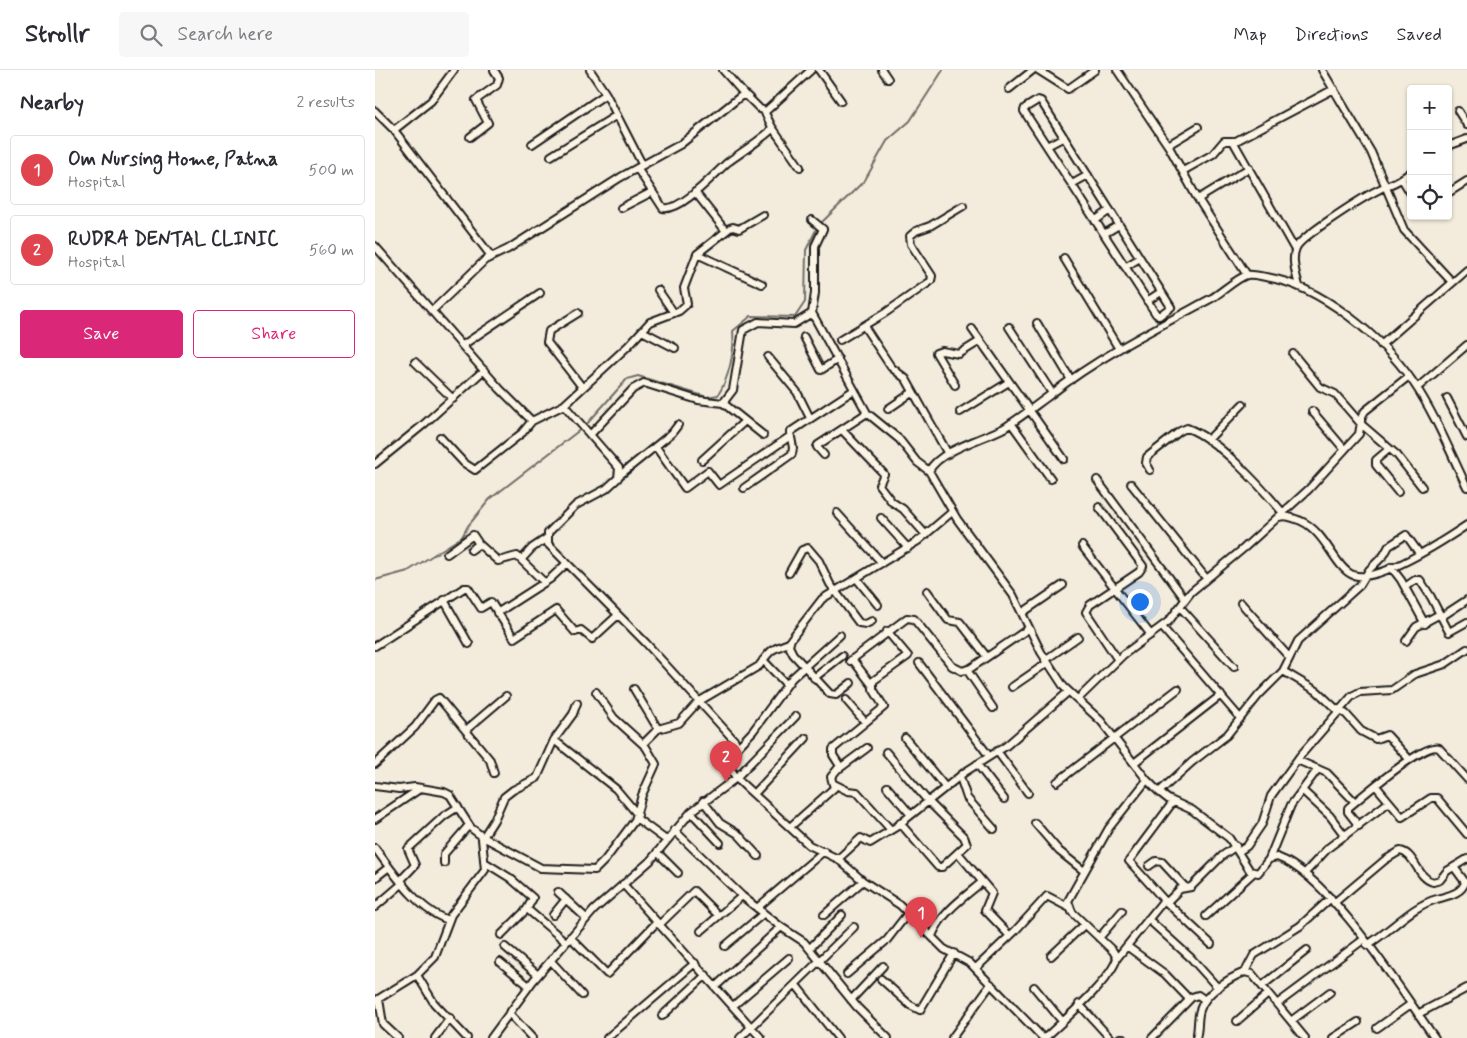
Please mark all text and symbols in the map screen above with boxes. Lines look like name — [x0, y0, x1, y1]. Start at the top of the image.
search box — [119, 12, 469, 57]
text: Strollr — [25, 19, 89, 50]
icon: search — [137, 21, 165, 49]
text: Search here — [177, 22, 273, 47]
text: Map — [1234, 23, 1267, 47]
text: Directions — [1295, 23, 1369, 47]
text: Saved — [1397, 23, 1442, 47]
map controls — [1407, 85, 1452, 220]
button: + — [1407, 85, 1452, 130]
text: Nearby — [20, 89, 84, 117]
text: 2 results — [297, 92, 355, 113]
button: − — [1407, 130, 1452, 175]
text: Om Nursing Home, Patna — [68, 147, 278, 172]
text: 1 — [33, 160, 41, 181]
text: 500 m — [309, 160, 354, 181]
text: Hospital — [68, 172, 125, 193]
button: locate — [1407, 175, 1452, 220]
text: RUDRA DENTAL CLINIC — [68, 227, 278, 252]
text: 2 — [33, 240, 41, 261]
text: 560 m — [309, 240, 354, 261]
text: Hospital — [68, 252, 125, 273]
button: Save — [20, 310, 183, 358]
button: Share — [193, 310, 355, 358]
your location — [1127, 589, 1153, 615]
pin: 2 — [710, 741, 742, 782]
pin: 1 — [905, 897, 937, 938]

